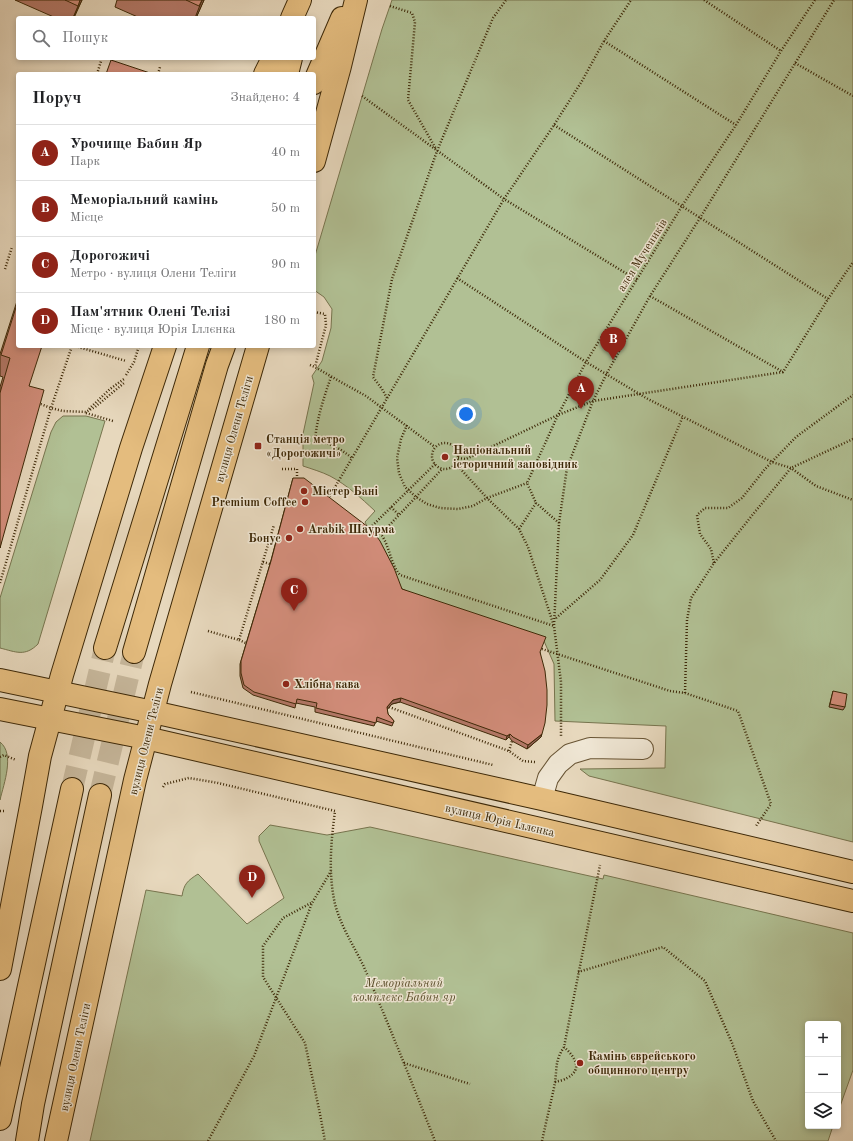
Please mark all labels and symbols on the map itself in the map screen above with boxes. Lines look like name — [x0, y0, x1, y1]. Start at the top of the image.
street label: алея Мучеників — [615, 216, 670, 294]
pin: B — [600, 327, 626, 360]
street label: вулиця Олени Теліги — [213, 374, 256, 484]
pin: A — [568, 376, 594, 409]
your location — [456, 404, 476, 424]
place label: Станція метро «Дорогожичі» — [266, 434, 345, 460]
marker: Станція метро «Дорогожичі» — [253, 441, 263, 451]
place label: Національний історичний заповідник — [453, 445, 578, 471]
marker: Національний історичний заповідник — [440, 452, 450, 462]
marker: Містер Бані — [299, 486, 309, 496]
place label: Містер Бані — [312, 486, 379, 498]
place label: Premium Coffee — [211, 497, 297, 509]
marker: Premium Coffee — [300, 497, 310, 507]
marker: Arabik Шаурма — [295, 524, 305, 534]
place label: Arabik Шаурма — [308, 524, 395, 536]
place label: Бонус — [248, 533, 281, 545]
marker: Бонус — [284, 533, 294, 543]
pin: C — [281, 578, 307, 611]
marker: Хлібна кава — [281, 679, 291, 689]
place label: Хлібна кава — [294, 679, 360, 691]
street label: вулиця Олени Теліги — [127, 686, 166, 796]
street label: вулиця Юрія Іллєнка — [444, 802, 556, 839]
pin: D — [239, 865, 265, 898]
park label: Меморіальний комплекс Бабин яр — [353, 978, 456, 1004]
street label: вулиця Олени Теліги — [58, 1002, 93, 1112]
place label: Камінь єврейського общинного центру — [588, 1051, 696, 1077]
marker: Камінь єврейського общинного центру — [575, 1058, 585, 1068]

